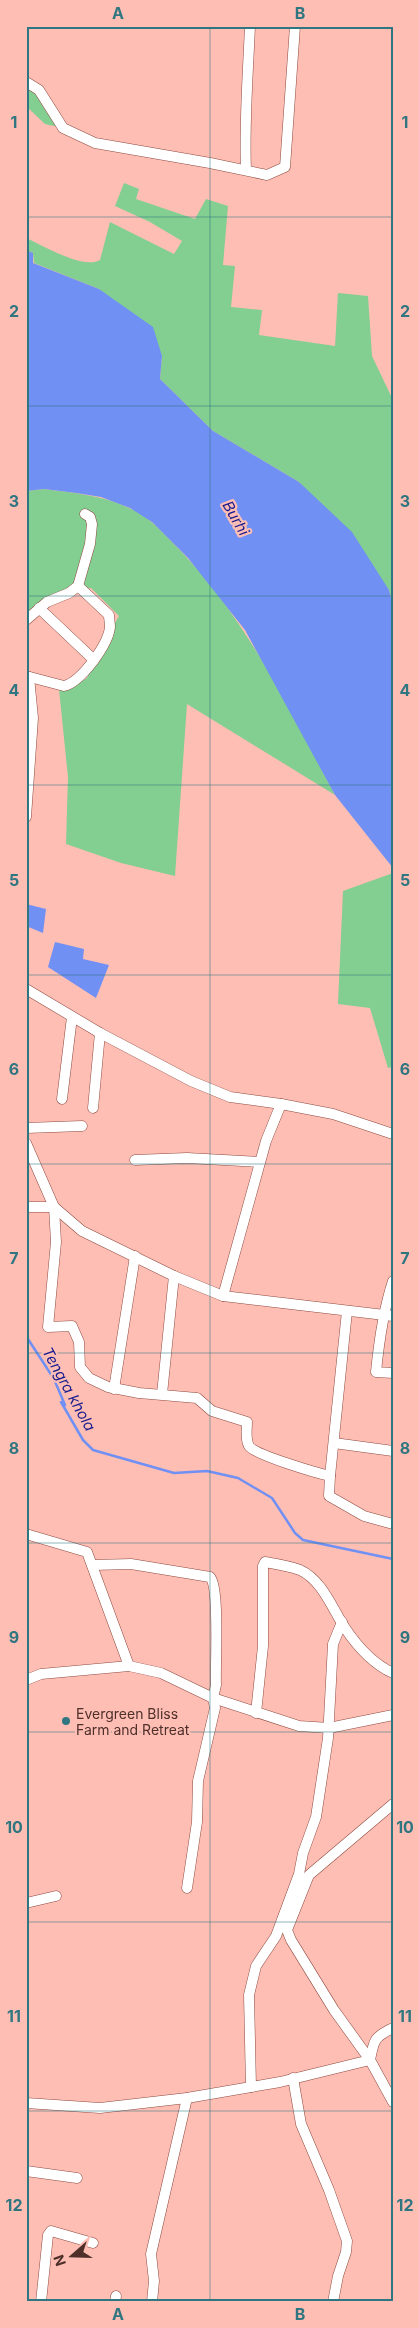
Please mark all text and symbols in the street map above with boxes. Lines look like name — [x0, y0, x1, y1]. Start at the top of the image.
text: A — [112, 3, 124, 23]
text: B — [295, 3, 305, 23]
text: 1 — [11, 112, 17, 132]
text: 1 — [402, 112, 408, 132]
text: 2 — [9, 301, 19, 321]
text: 2 — [400, 301, 410, 321]
text: 3 — [9, 491, 19, 511]
text: 3 — [400, 491, 410, 511]
water label: Burhi — [218, 497, 254, 539]
text: 4 — [9, 680, 20, 700]
text: 4 — [400, 680, 411, 700]
text: 5 — [9, 870, 19, 890]
text: 5 — [400, 870, 410, 890]
text: 6 — [9, 1059, 19, 1079]
text: 6 — [400, 1059, 410, 1079]
text: 7 — [9, 1248, 19, 1268]
text: 7 — [400, 1248, 410, 1268]
water label: Tengra khola — [38, 1344, 100, 1434]
text: 8 — [9, 1438, 19, 1458]
text: 8 — [400, 1438, 410, 1458]
text: 9 — [9, 1627, 19, 1647]
text: 9 — [400, 1627, 410, 1647]
place label: Evergreen Bliss Farm and Retreat — [76, 1705, 190, 1738]
marker: Evergreen Bliss Farm and Retreat — [60, 1715, 72, 1727]
text: 10 — [5, 1817, 23, 1837]
text: 10 — [396, 1817, 414, 1837]
text: 11 — [7, 2006, 21, 2026]
text: 11 — [398, 2006, 412, 2026]
text: 12 — [6, 2195, 22, 2215]
text: 12 — [397, 2195, 413, 2215]
north arrow — [48, 2230, 98, 2280]
text: N — [50, 2253, 69, 2269]
text: A — [112, 2304, 124, 2324]
text: B — [295, 2304, 305, 2324]

